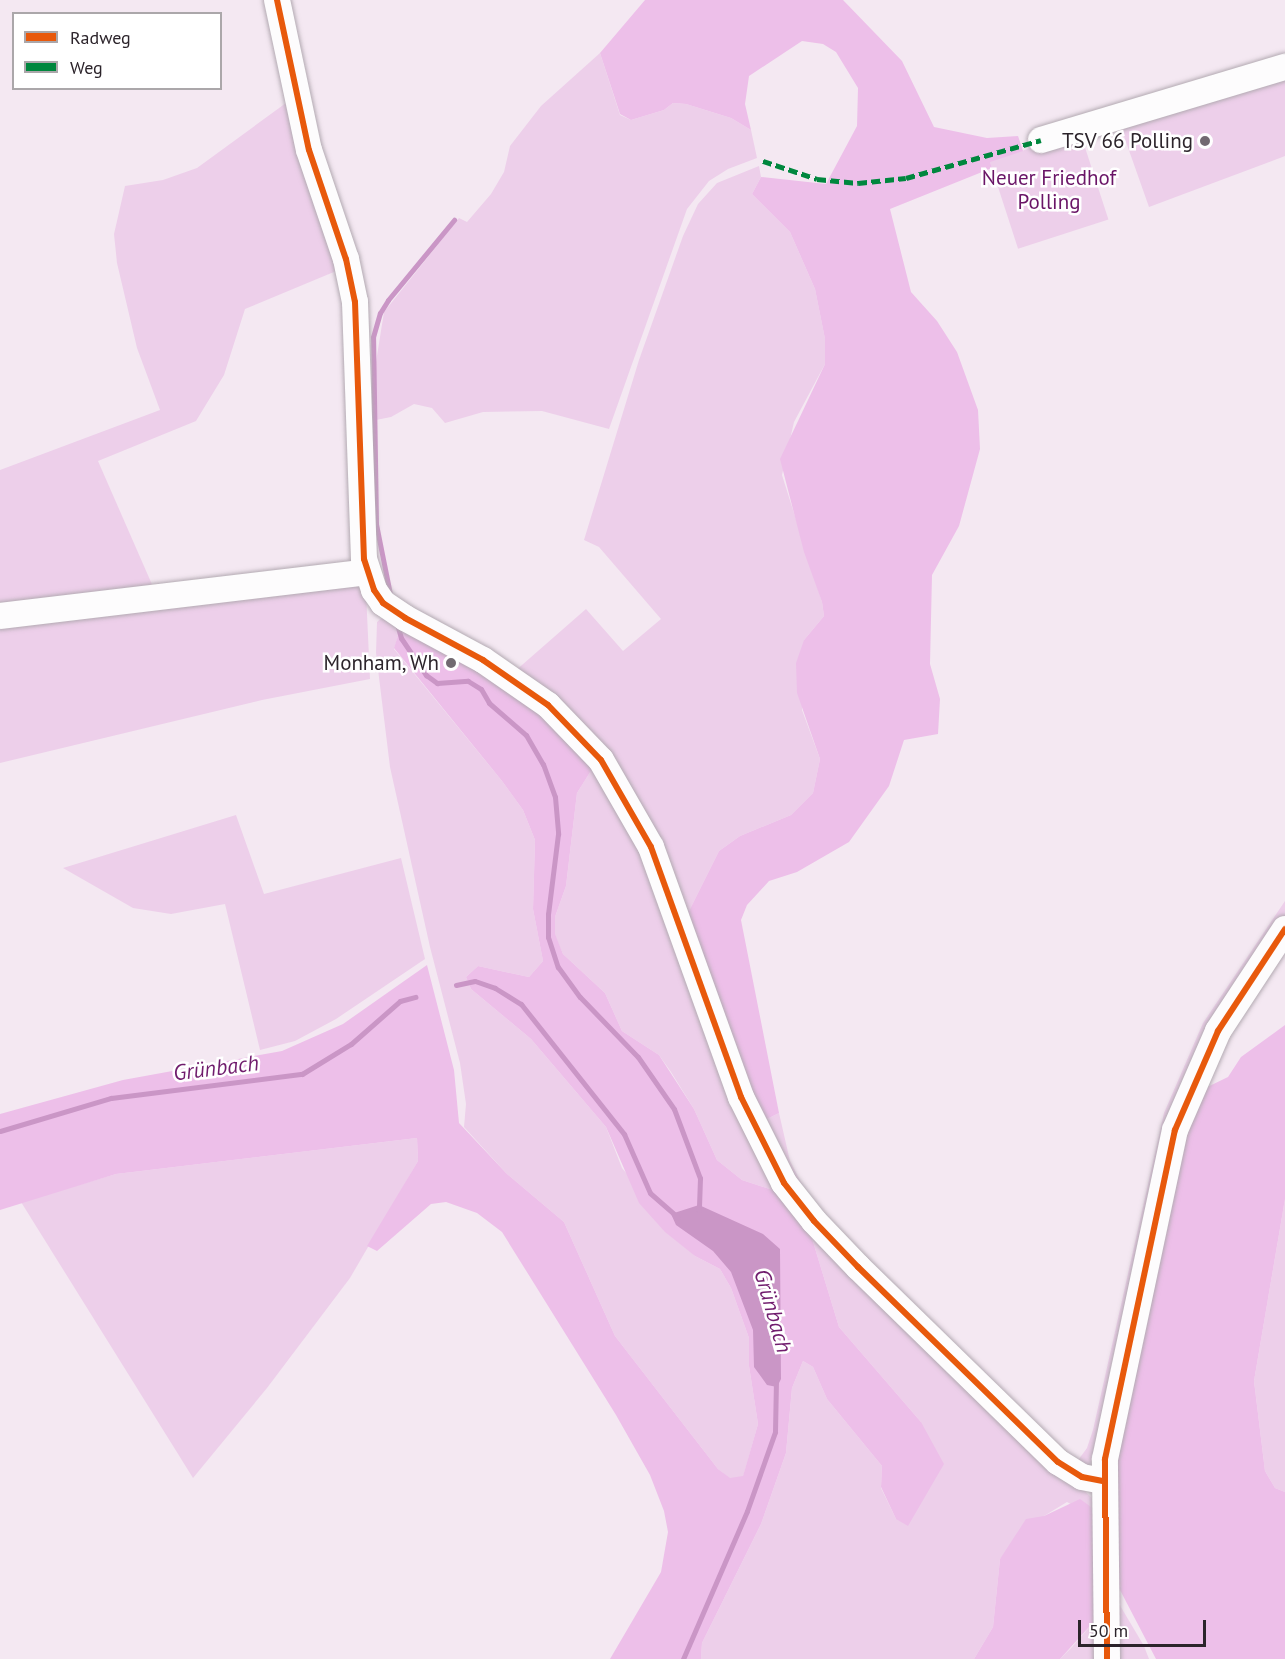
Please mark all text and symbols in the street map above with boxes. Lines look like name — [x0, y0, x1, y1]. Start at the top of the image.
legend — [12, 12, 222, 90]
text: Radweg — [70, 26, 131, 49]
text: Weg — [70, 56, 103, 79]
place label: TSV 66 Polling — [1061, 128, 1193, 154]
marker: TSV 66 Polling — [1198, 134, 1212, 148]
park label: Neuer Friedhof Polling — [982, 165, 1116, 215]
place label: Monham, Wh — [321, 650, 439, 676]
marker: Monham, Wh — [444, 656, 458, 670]
water label: Grünbach — [172, 1050, 260, 1086]
water label: Grünbach — [748, 1266, 798, 1356]
scale bar — [1081, 1608, 1208, 1646]
text: 50 m — [1089, 1619, 1128, 1642]

